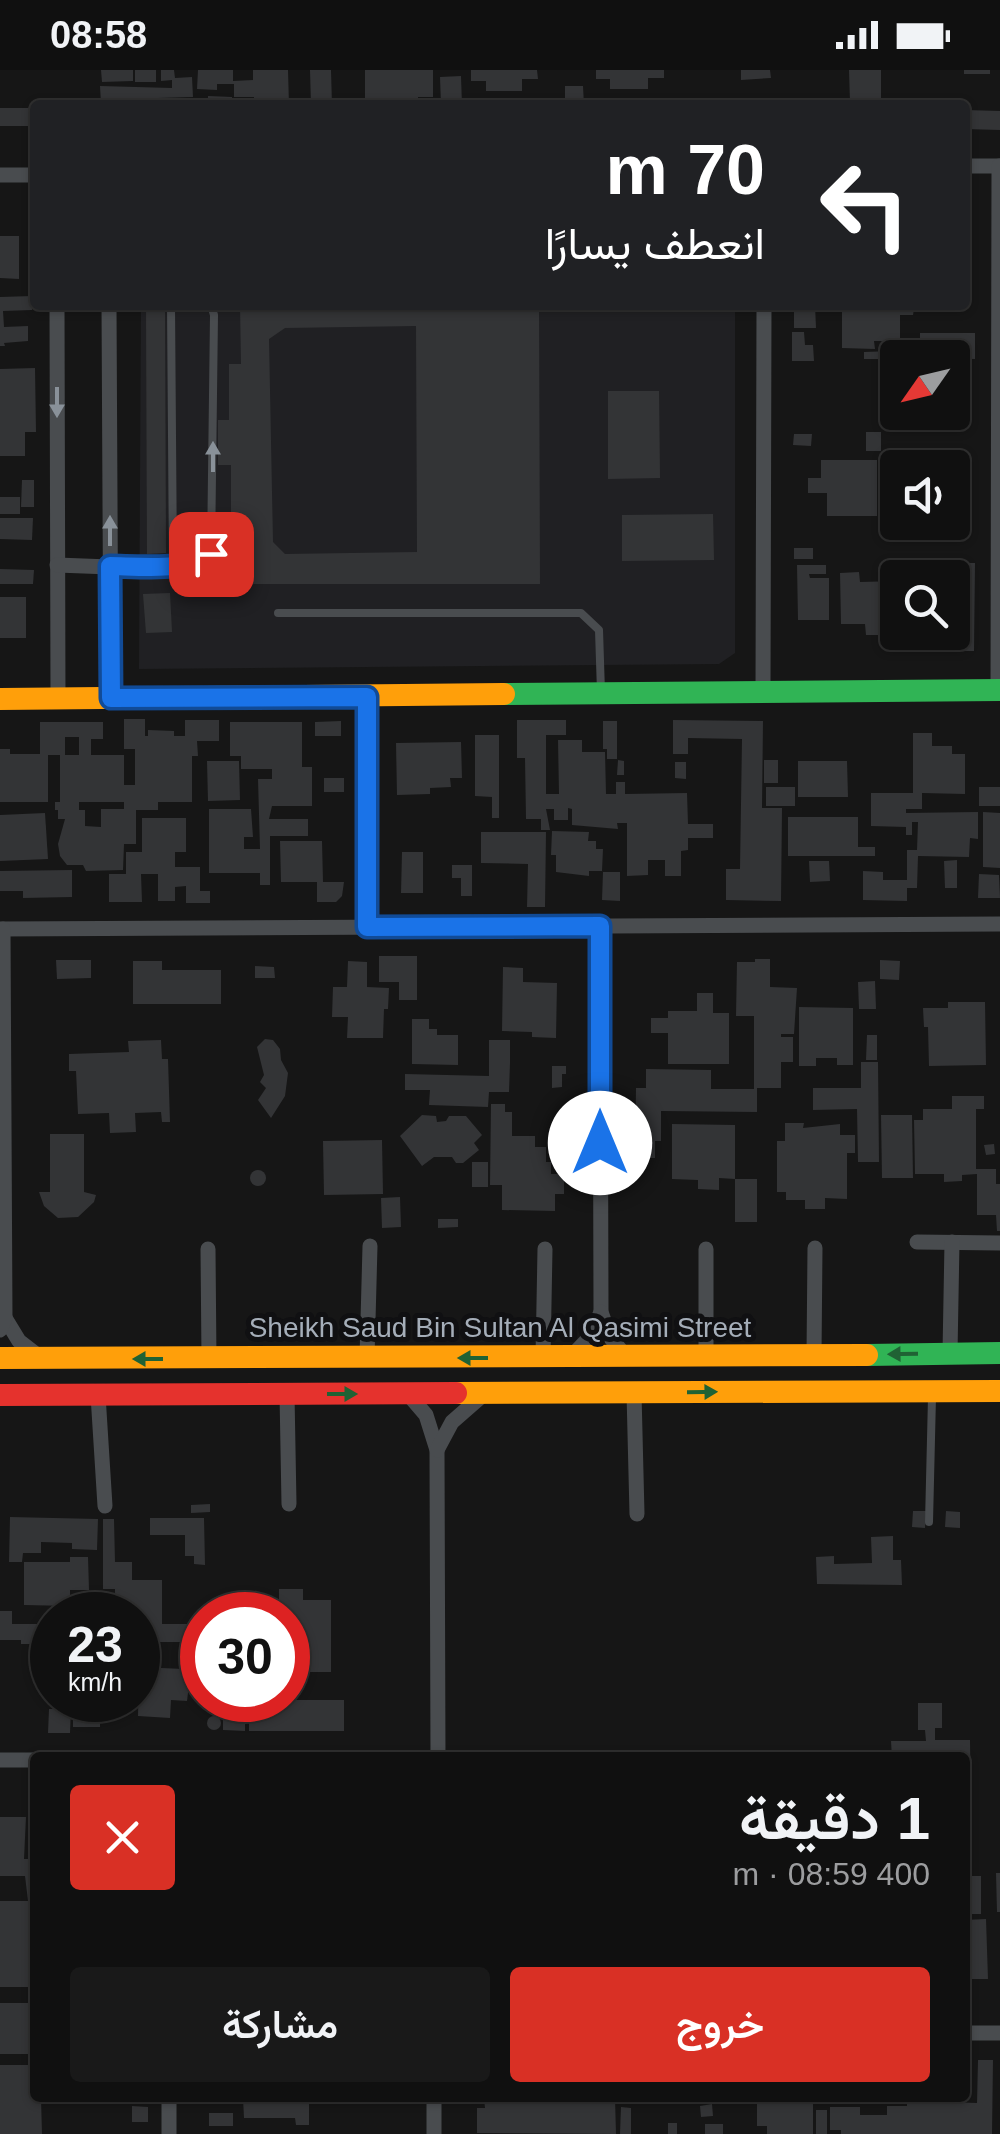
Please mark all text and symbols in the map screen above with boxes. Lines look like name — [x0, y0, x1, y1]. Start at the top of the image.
text: 08:58 — [50, 14, 147, 56]
text: 70 m — [605, 131, 765, 209]
icon: left — [800, 140, 930, 270]
text: انعطف يسارًا — [545, 218, 765, 269]
north arrow — [880, 340, 970, 430]
map controls — [880, 340, 970, 650]
one-way arrow — [49, 387, 65, 419]
one-way arrow — [205, 440, 221, 472]
button: sound — [880, 450, 970, 540]
pin — [169, 512, 254, 597]
one-way arrow — [102, 514, 118, 546]
icon: arrive — [184, 527, 239, 582]
button: search — [880, 560, 970, 650]
position arrow — [548, 1091, 652, 1195]
street label: Sheikh Saud Bin Sultan Al Qasimi Street — [249, 1312, 752, 1343]
one-way arrow — [886, 1346, 918, 1362]
one-way arrow — [456, 1350, 488, 1366]
one-way arrow — [131, 1351, 163, 1367]
one-way arrow — [687, 1384, 719, 1400]
one-way arrow — [327, 1386, 359, 1402]
speed limit sign: 30 — [180, 1592, 310, 1722]
text: 23 — [67, 1617, 123, 1673]
text: km/h — [68, 1668, 122, 1696]
button: close — [70, 1785, 175, 1890]
text: 1 دقيقة — [739, 1785, 930, 1852]
text: 400 m · 08:59 — [733, 1856, 930, 1892]
button: مشاركة — [70, 1967, 490, 2082]
button: خروج — [510, 1967, 930, 2082]

